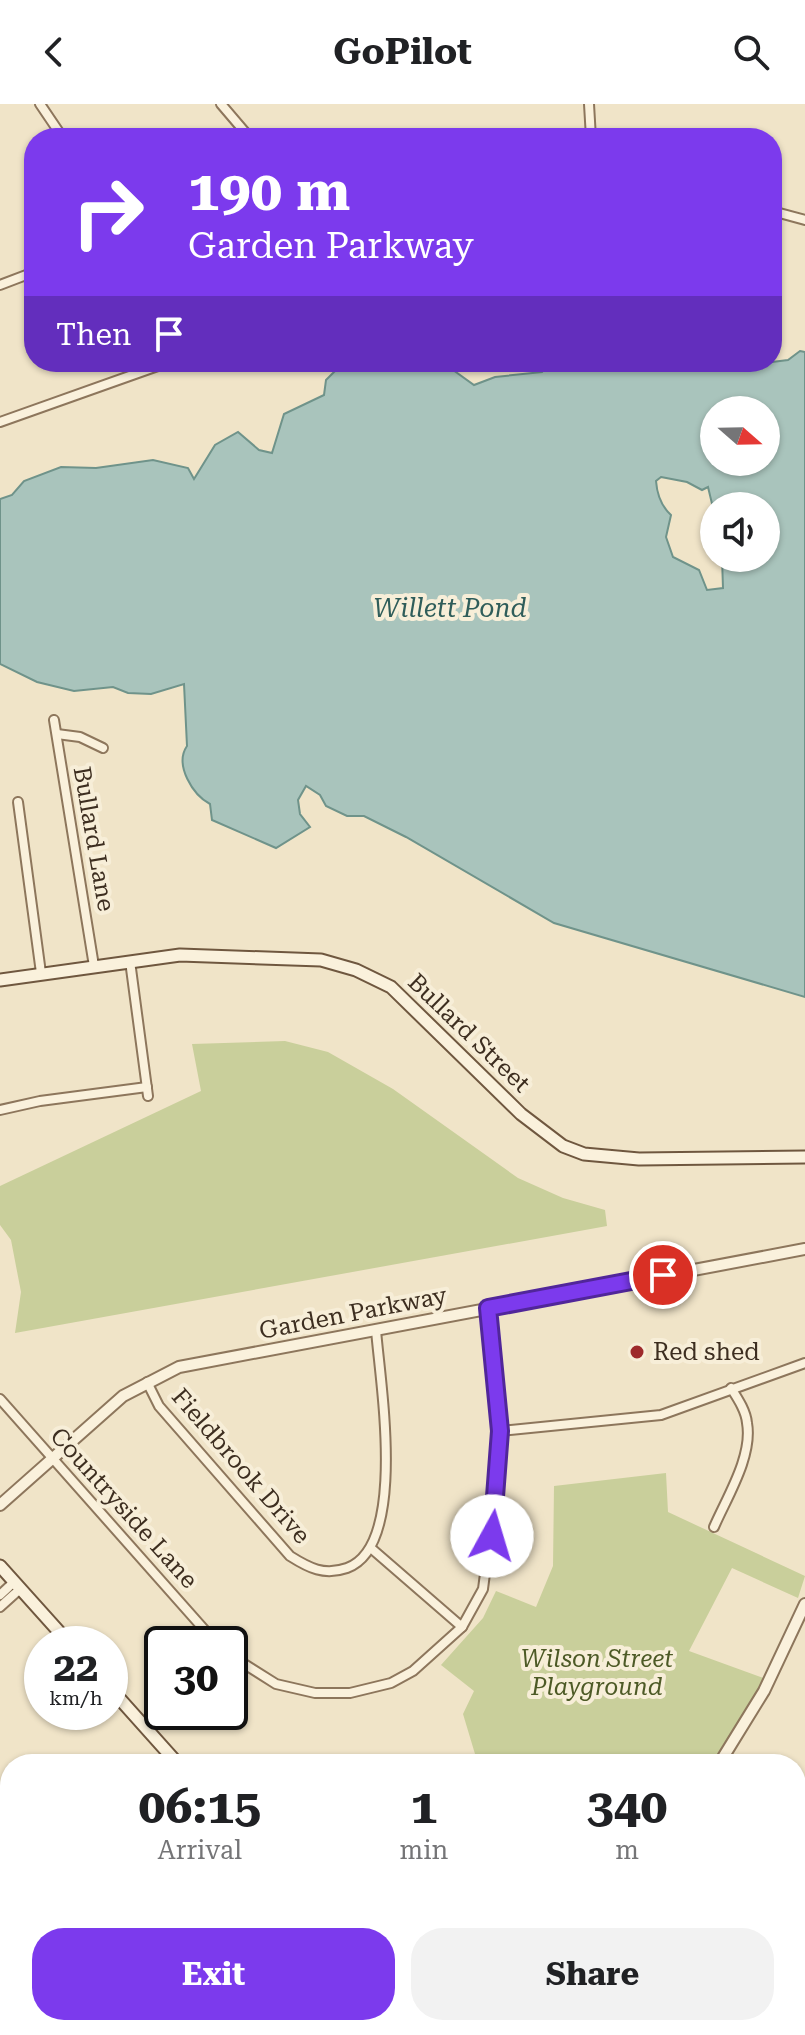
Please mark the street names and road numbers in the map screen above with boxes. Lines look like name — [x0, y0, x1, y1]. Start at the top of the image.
street label: Bullard Lane — [67, 764, 121, 914]
street label: Bullard Street — [402, 968, 536, 1098]
street label: Garden Parkway — [257, 1281, 450, 1345]
street label: Fieldbrook Drive — [166, 1383, 316, 1549]
street label: Countryside Lane — [45, 1422, 203, 1594]

